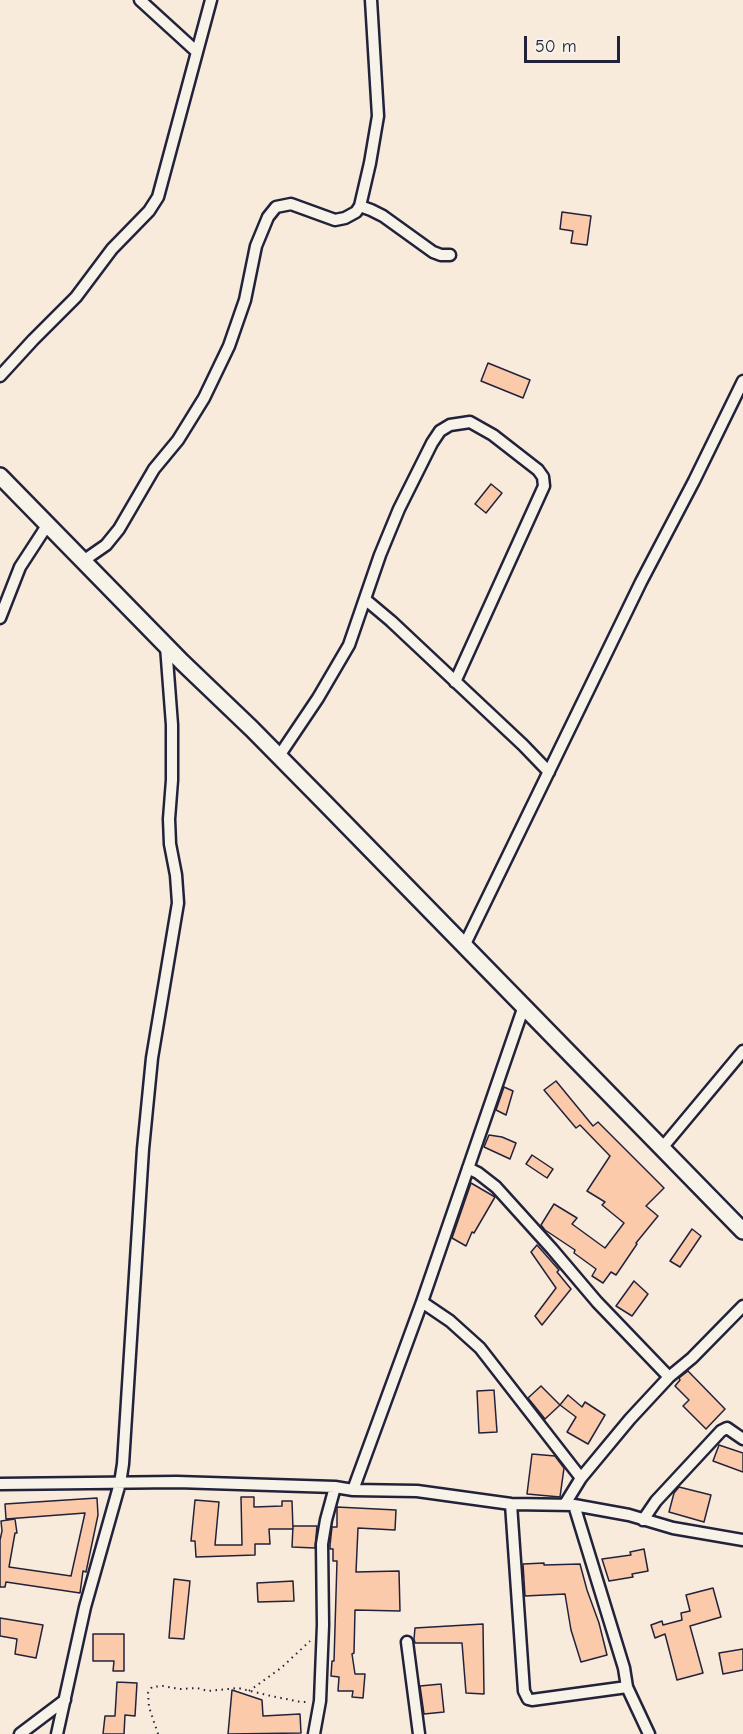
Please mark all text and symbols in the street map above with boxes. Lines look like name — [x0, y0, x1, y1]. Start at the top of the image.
scale bar — [527, 24, 623, 62]
text: 50 m — [535, 36, 577, 57]

